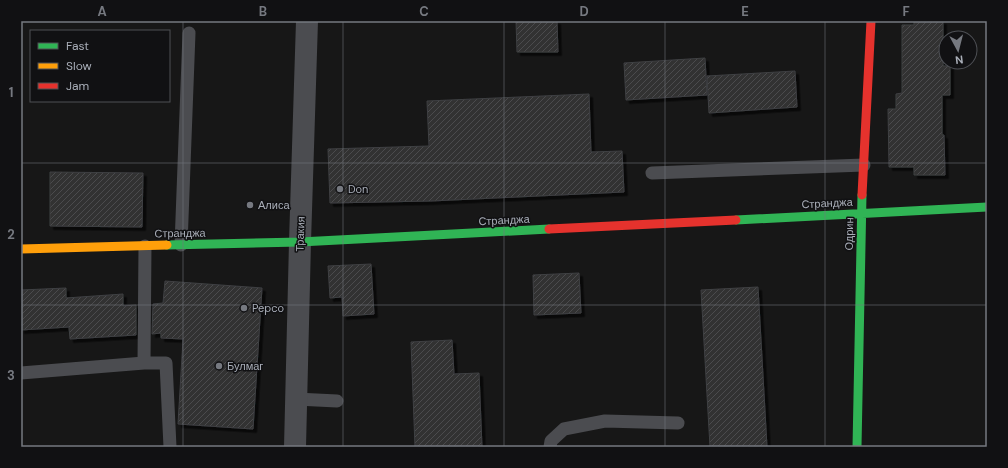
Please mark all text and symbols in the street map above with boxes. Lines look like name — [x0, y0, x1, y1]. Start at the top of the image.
text: A — [97, 3, 107, 20]
text: B — [259, 3, 267, 20]
text: C — [419, 3, 429, 20]
text: D — [579, 3, 589, 20]
text: E — [741, 3, 749, 20]
text: F — [902, 3, 910, 20]
legend — [30, 30, 170, 102]
north arrow — [938, 30, 978, 70]
text: Fast — [66, 38, 89, 54]
text: N — [954, 52, 964, 67]
text: Slow — [66, 58, 92, 74]
text: Jam — [66, 78, 89, 94]
text: 1 — [9, 84, 13, 101]
place label: Don — [348, 182, 368, 196]
marker: Don — [335, 184, 345, 194]
street label: Странджа — [801, 195, 854, 211]
place label: Алиса — [258, 198, 290, 212]
marker: Алиса — [245, 200, 255, 210]
street label: Странджа — [478, 212, 531, 228]
street label: Тракия — [292, 216, 308, 252]
street label: Одрин — [842, 217, 856, 251]
text: 2 — [7, 226, 15, 243]
street label: Странджа — [154, 226, 207, 240]
place label: Pepco — [252, 301, 284, 315]
marker: Pepco — [239, 303, 249, 313]
place label: Булмаг — [227, 359, 263, 373]
marker: Булмаг — [214, 361, 224, 371]
text: 3 — [7, 367, 15, 384]

